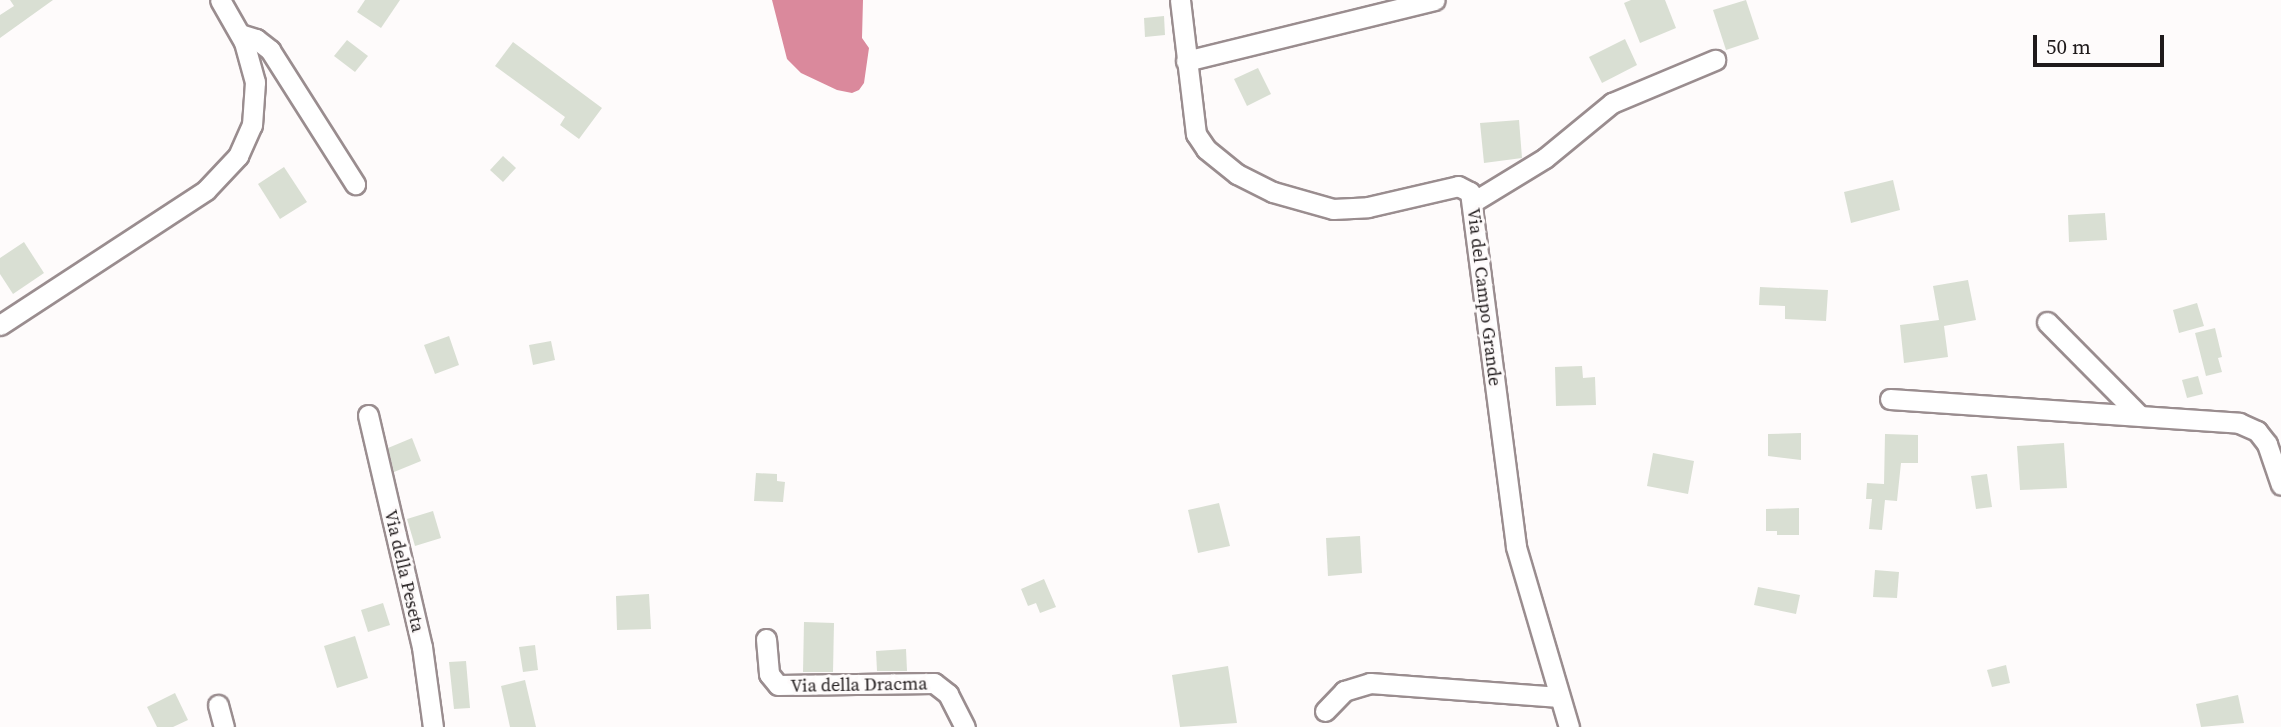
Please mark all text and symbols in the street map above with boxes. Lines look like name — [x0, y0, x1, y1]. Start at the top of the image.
scale bar — [2036, 21, 2167, 65]
text: 50 m — [2046, 32, 2091, 61]
street label: Via del Campo Grande — [1462, 207, 1506, 387]
street label: Via della Peseta — [379, 508, 429, 634]
street label: Via della Dracma — [790, 673, 928, 697]

